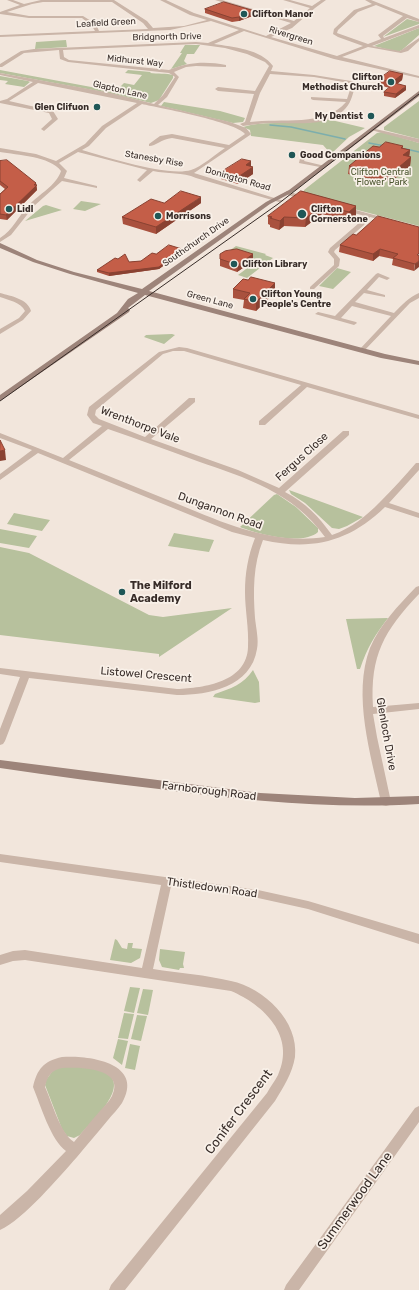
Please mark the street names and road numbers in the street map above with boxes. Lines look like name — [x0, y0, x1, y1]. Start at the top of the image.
street label: Leafield Green — [76, 16, 136, 30]
street label: Rivergreen — [268, 24, 314, 48]
street label: Bridgnorth Drive — [132, 31, 202, 43]
street label: Midhurst Way — [107, 53, 163, 69]
street label: Glapton Lane — [92, 78, 148, 102]
street label: Stanesby Rise — [124, 149, 184, 169]
street label: Donington Road — [204, 165, 272, 193]
street label: Southchurch Drive — [161, 215, 231, 269]
street label: Green Lane — [186, 289, 234, 311]
street label: Wrenthorpe Vale — [98, 404, 182, 446]
street label: Fergus Close — [273, 430, 331, 484]
street label: Dungannon Road — [176, 490, 264, 532]
street label: Listowel Crescent — [100, 664, 192, 686]
street label: Glenloch Drive — [373, 696, 399, 772]
street label: Farnborough Road — [161, 779, 257, 803]
street label: Thistledown Road — [166, 875, 258, 901]
street label: Conifer Crescent — [202, 1067, 276, 1157]
street label: Summerwood Lane — [314, 1149, 396, 1253]

